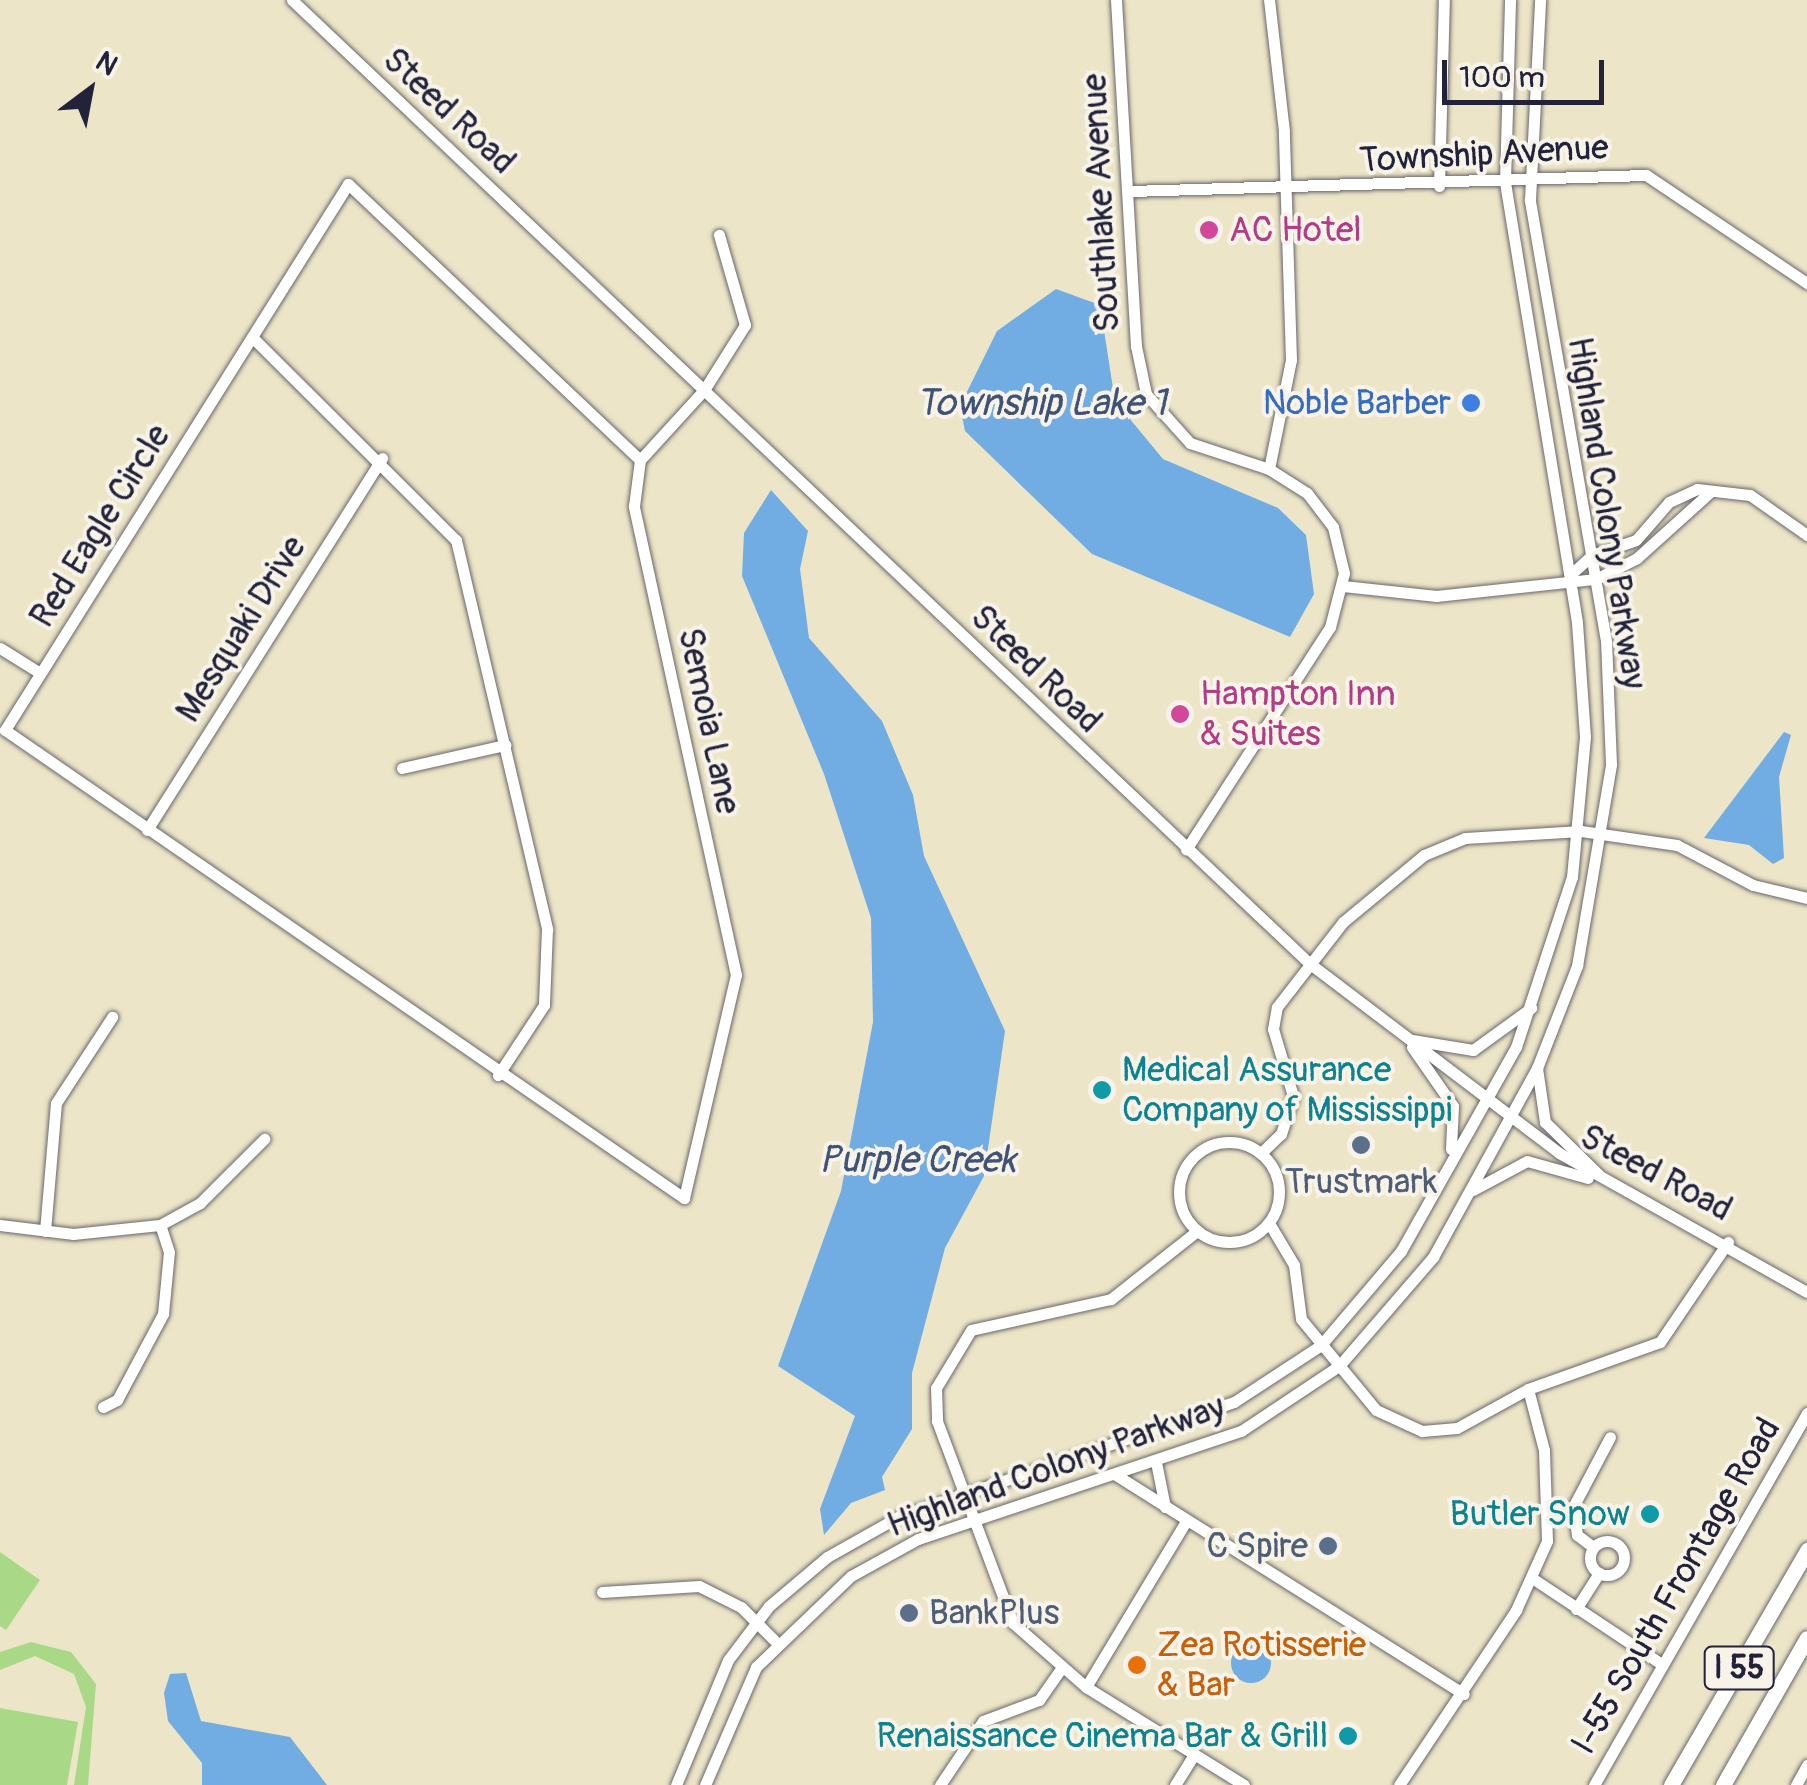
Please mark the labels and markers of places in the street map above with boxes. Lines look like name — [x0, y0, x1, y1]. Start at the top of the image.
place label: AC Hotel — [1229, 209, 1362, 251]
marker: AC Hotel — [1198, 219, 1220, 241]
place label: Noble Barber — [1263, 382, 1451, 424]
marker: Noble Barber — [1460, 392, 1482, 414]
place label: Hampton Inn & Suites — [1200, 673, 1395, 755]
marker: Hampton Inn & Suites — [1169, 703, 1191, 725]
place label: Medical Assurance Company of Mississippi — [1122, 1049, 1452, 1131]
marker: Medical Assurance Company of Mississippi — [1091, 1079, 1113, 1101]
marker: Trustmark — [1350, 1134, 1372, 1156]
place label: Trustmark — [1285, 1161, 1437, 1203]
place label: Butler Snow — [1450, 1493, 1630, 1535]
marker: Butler Snow — [1639, 1503, 1661, 1525]
place label: C Spire — [1207, 1525, 1308, 1567]
marker: C Spire — [1317, 1535, 1339, 1557]
place label: BankPlus — [929, 1592, 1059, 1634]
marker: BankPlus — [898, 1602, 920, 1624]
place label: Zea Rotisserie & Bar — [1157, 1624, 1366, 1706]
marker: Zea Rotisserie & Bar — [1126, 1654, 1148, 1676]
place label: Renaissance Cinema Bar & Grill — [877, 1715, 1328, 1757]
marker: Renaissance Cinema Bar & Grill — [1337, 1725, 1359, 1747]

